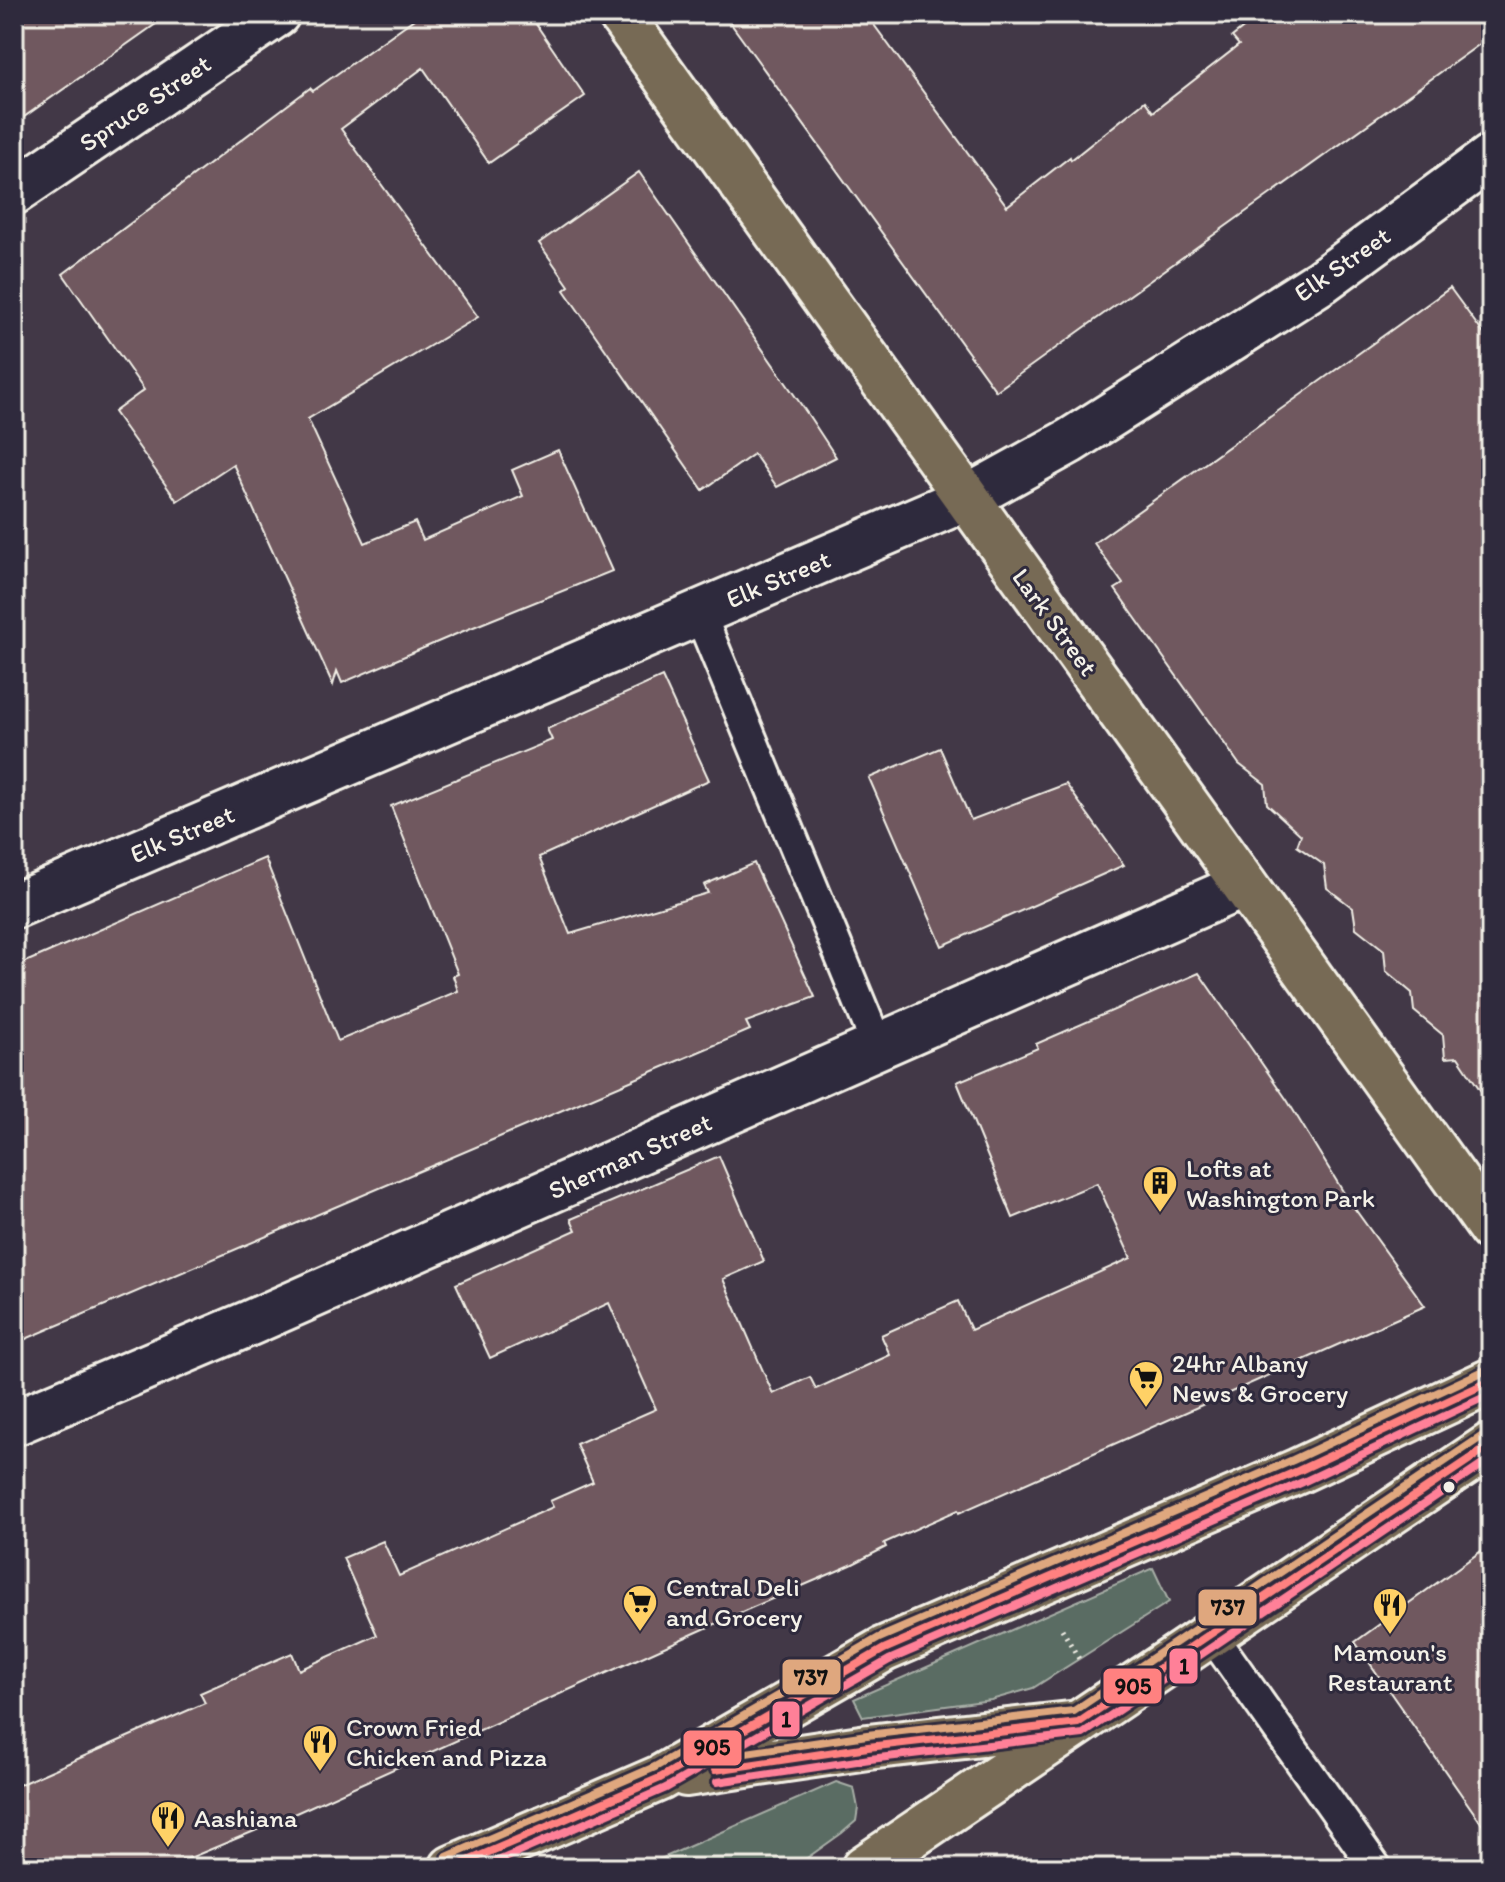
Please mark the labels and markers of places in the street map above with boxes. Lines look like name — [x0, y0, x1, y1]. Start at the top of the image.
place label: Lofts at Washington Park — [1186, 1152, 1375, 1214]
building icon: Lofts at Washington Park — [1141, 1164, 1179, 1214]
place label: 24hr Albany News & Grocery — [1172, 1347, 1348, 1409]
supermarket icon: 24hr Albany News & Grocery — [1127, 1359, 1165, 1409]
unlabelled marker — [1441, 1479, 1457, 1495]
place label: Central Deli and Grocery — [666, 1571, 802, 1633]
supermarket icon: Central Deli and Grocery — [621, 1583, 659, 1633]
restaurant icon: Mamoun's Restaurant — [1371, 1586, 1409, 1636]
place label: Mamoun's Restaurant — [1328, 1636, 1453, 1698]
place label: Crown Fried Chicken and Pizza — [346, 1711, 547, 1773]
restaurant icon: Crown Fried Chicken and Pizza — [301, 1723, 339, 1773]
restaurant icon: Aashiana — [149, 1799, 187, 1849]
place label: Aashiana — [194, 1802, 298, 1834]

